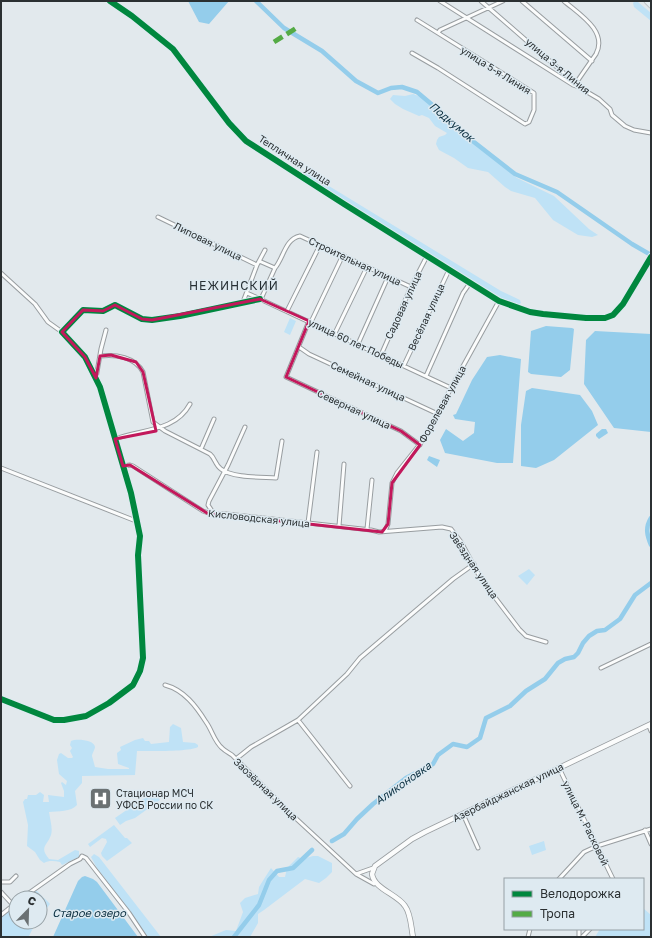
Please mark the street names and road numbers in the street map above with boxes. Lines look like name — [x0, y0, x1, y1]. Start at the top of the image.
street label: улица 3-я Линия — [523, 35, 593, 97]
street label: улица 5-я Линия — [459, 44, 533, 96]
street label: Тепличная улица — [257, 132, 333, 188]
street label: Липовая улица — [172, 219, 244, 263]
street label: Строительная улица — [307, 234, 403, 288]
street label: Садовая улица — [382, 269, 424, 341]
street label: Весёлая улица — [405, 282, 447, 352]
street label: улица 60 лет Победы — [306, 316, 406, 370]
street label: Семейная улица — [329, 358, 407, 404]
street label: Форелевая улица — [416, 363, 468, 445]
street label: Северная улица — [315, 387, 393, 431]
street label: Кисловодская улица — [208, 507, 310, 529]
street label: Звёздная улица — [447, 529, 501, 601]
street label: Заозёрная улица — [231, 755, 301, 823]
street label: Азербайджанская улица — [451, 760, 565, 824]
street label: улица М. Расковой — [560, 779, 612, 867]

